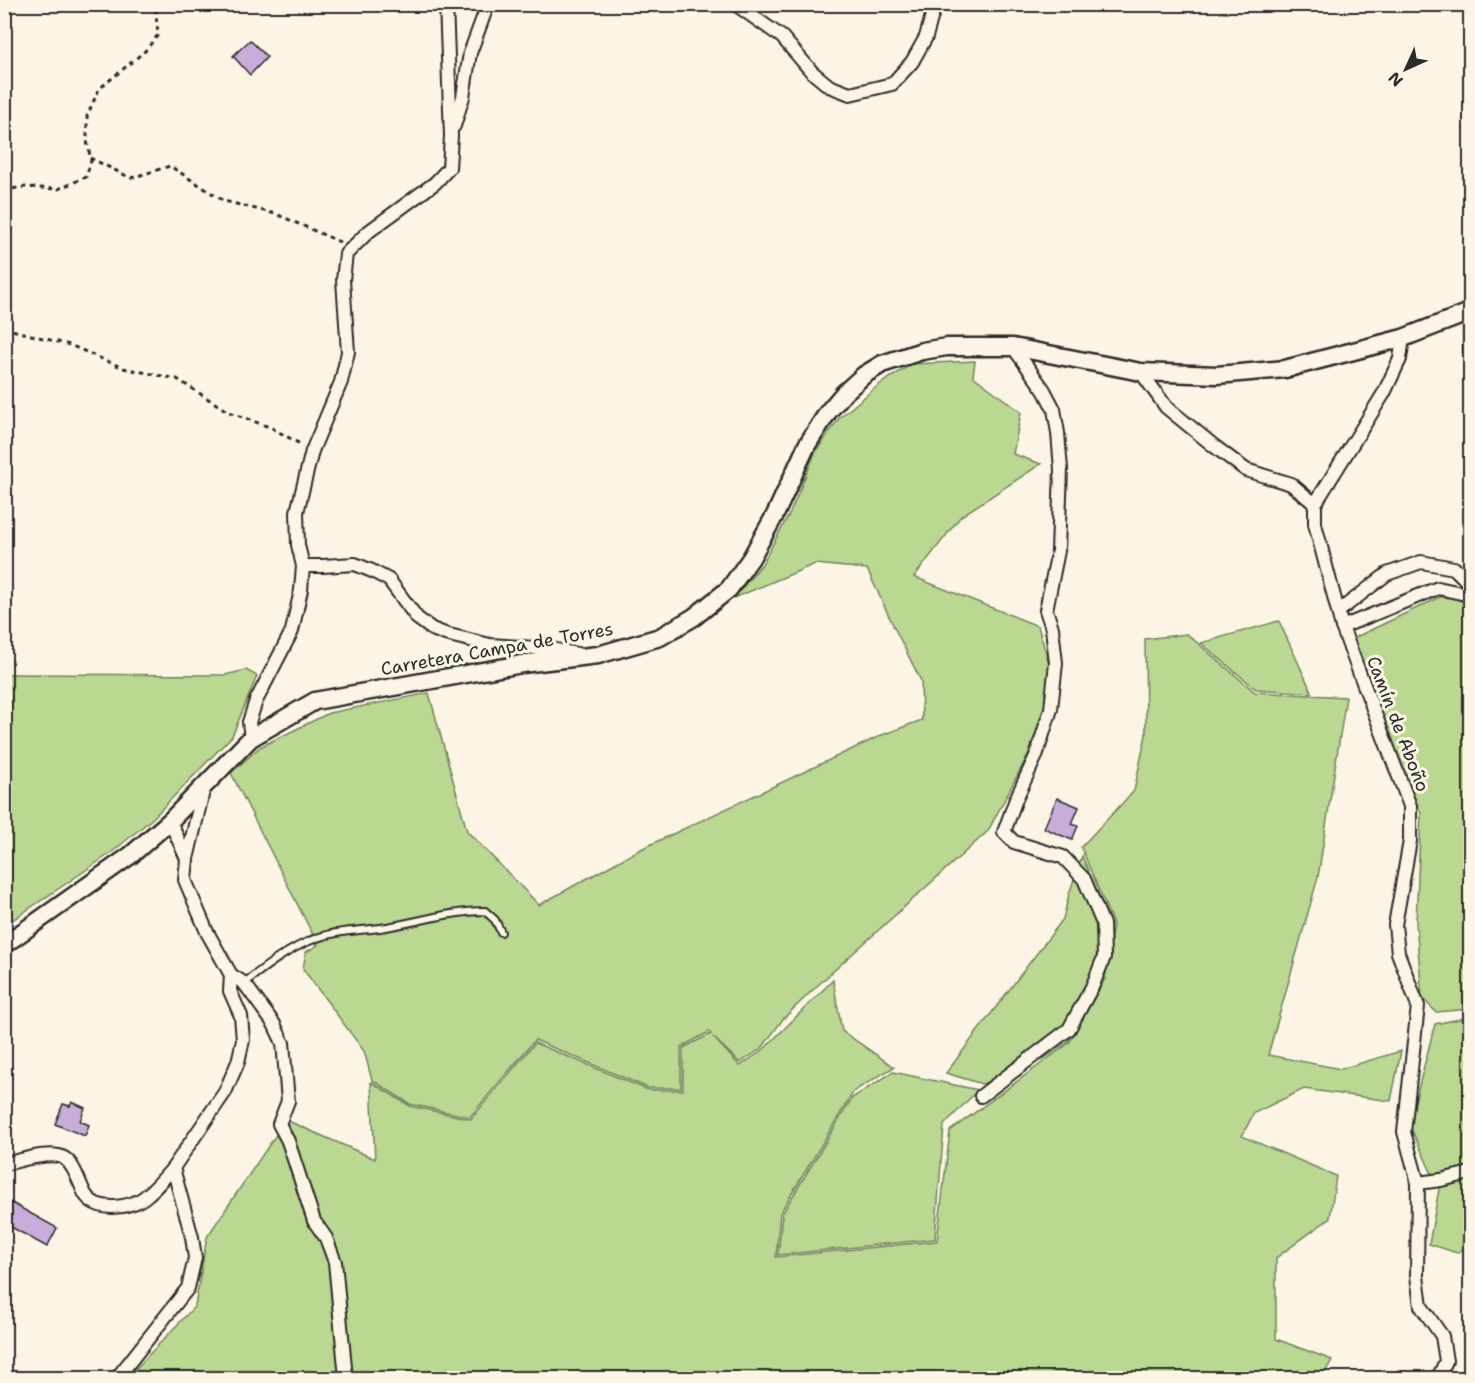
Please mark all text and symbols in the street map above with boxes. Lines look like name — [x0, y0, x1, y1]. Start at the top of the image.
north arrow — [1376, 39, 1436, 99]
text: N — [1384, 67, 1408, 91]
street label: Carretera Campa de Torres — [379, 617, 615, 681]
street label: Camín de Aboño — [1361, 653, 1435, 795]

